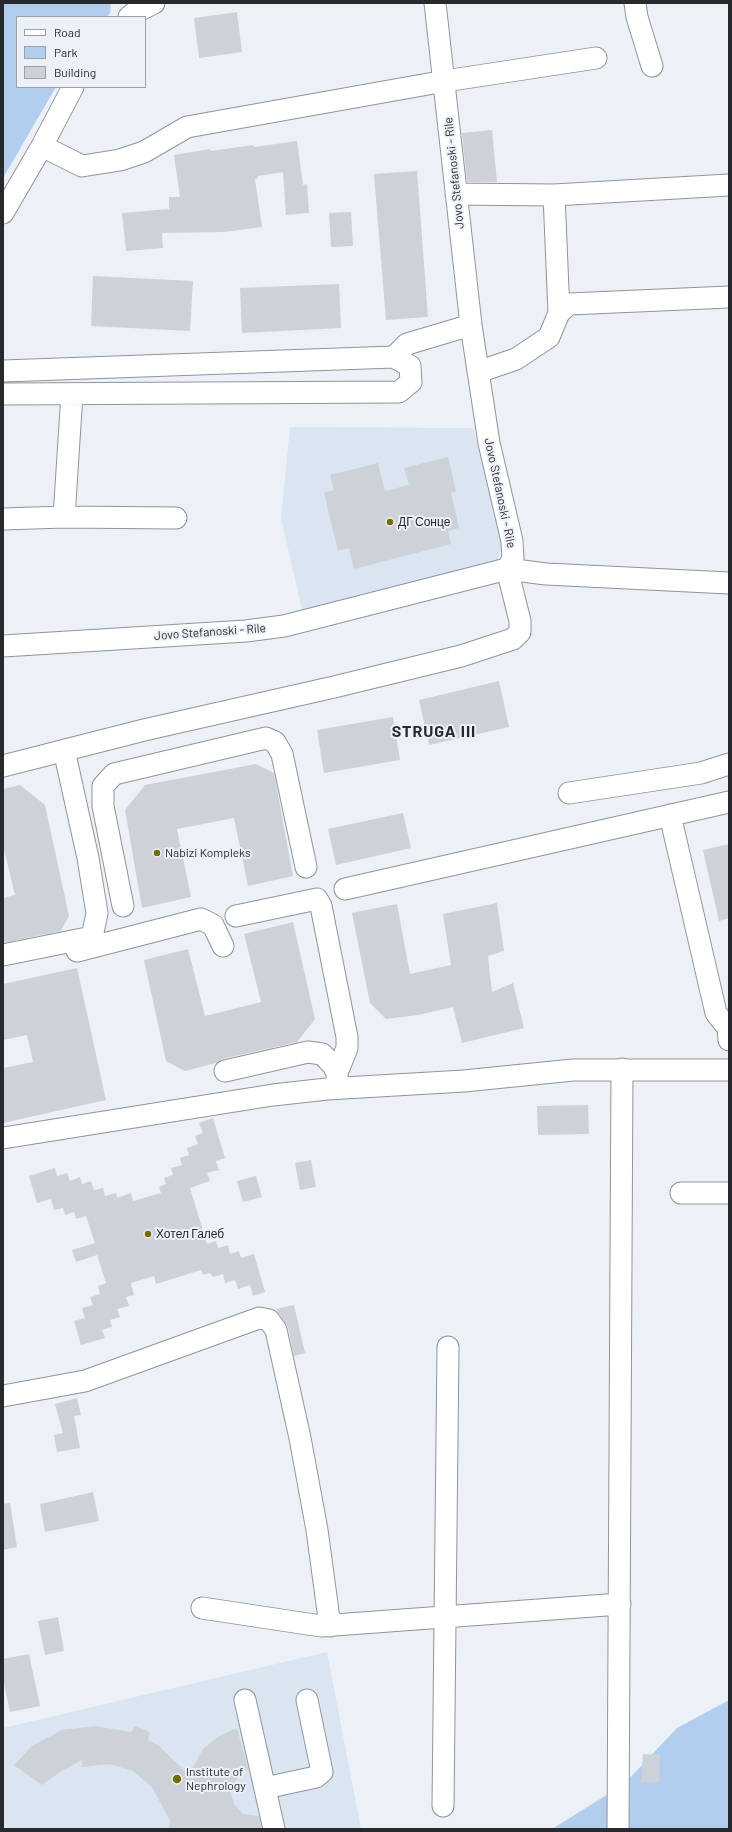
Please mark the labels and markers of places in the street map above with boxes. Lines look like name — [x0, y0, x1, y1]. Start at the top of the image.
place label: ДГ Сонце — [398, 515, 450, 529]
marker: ДГ Сонце — [385, 517, 395, 527]
place label: Nabizi Kompleks — [165, 846, 251, 860]
marker: Nabizi Kompleks — [152, 848, 162, 858]
place label: Хотел Галеб — [156, 1227, 224, 1241]
marker: Хотел Галеб — [143, 1229, 153, 1239]
place label: Institute of Nephrology — [186, 1765, 246, 1793]
marker: Institute of Nephrology — [171, 1773, 183, 1785]

